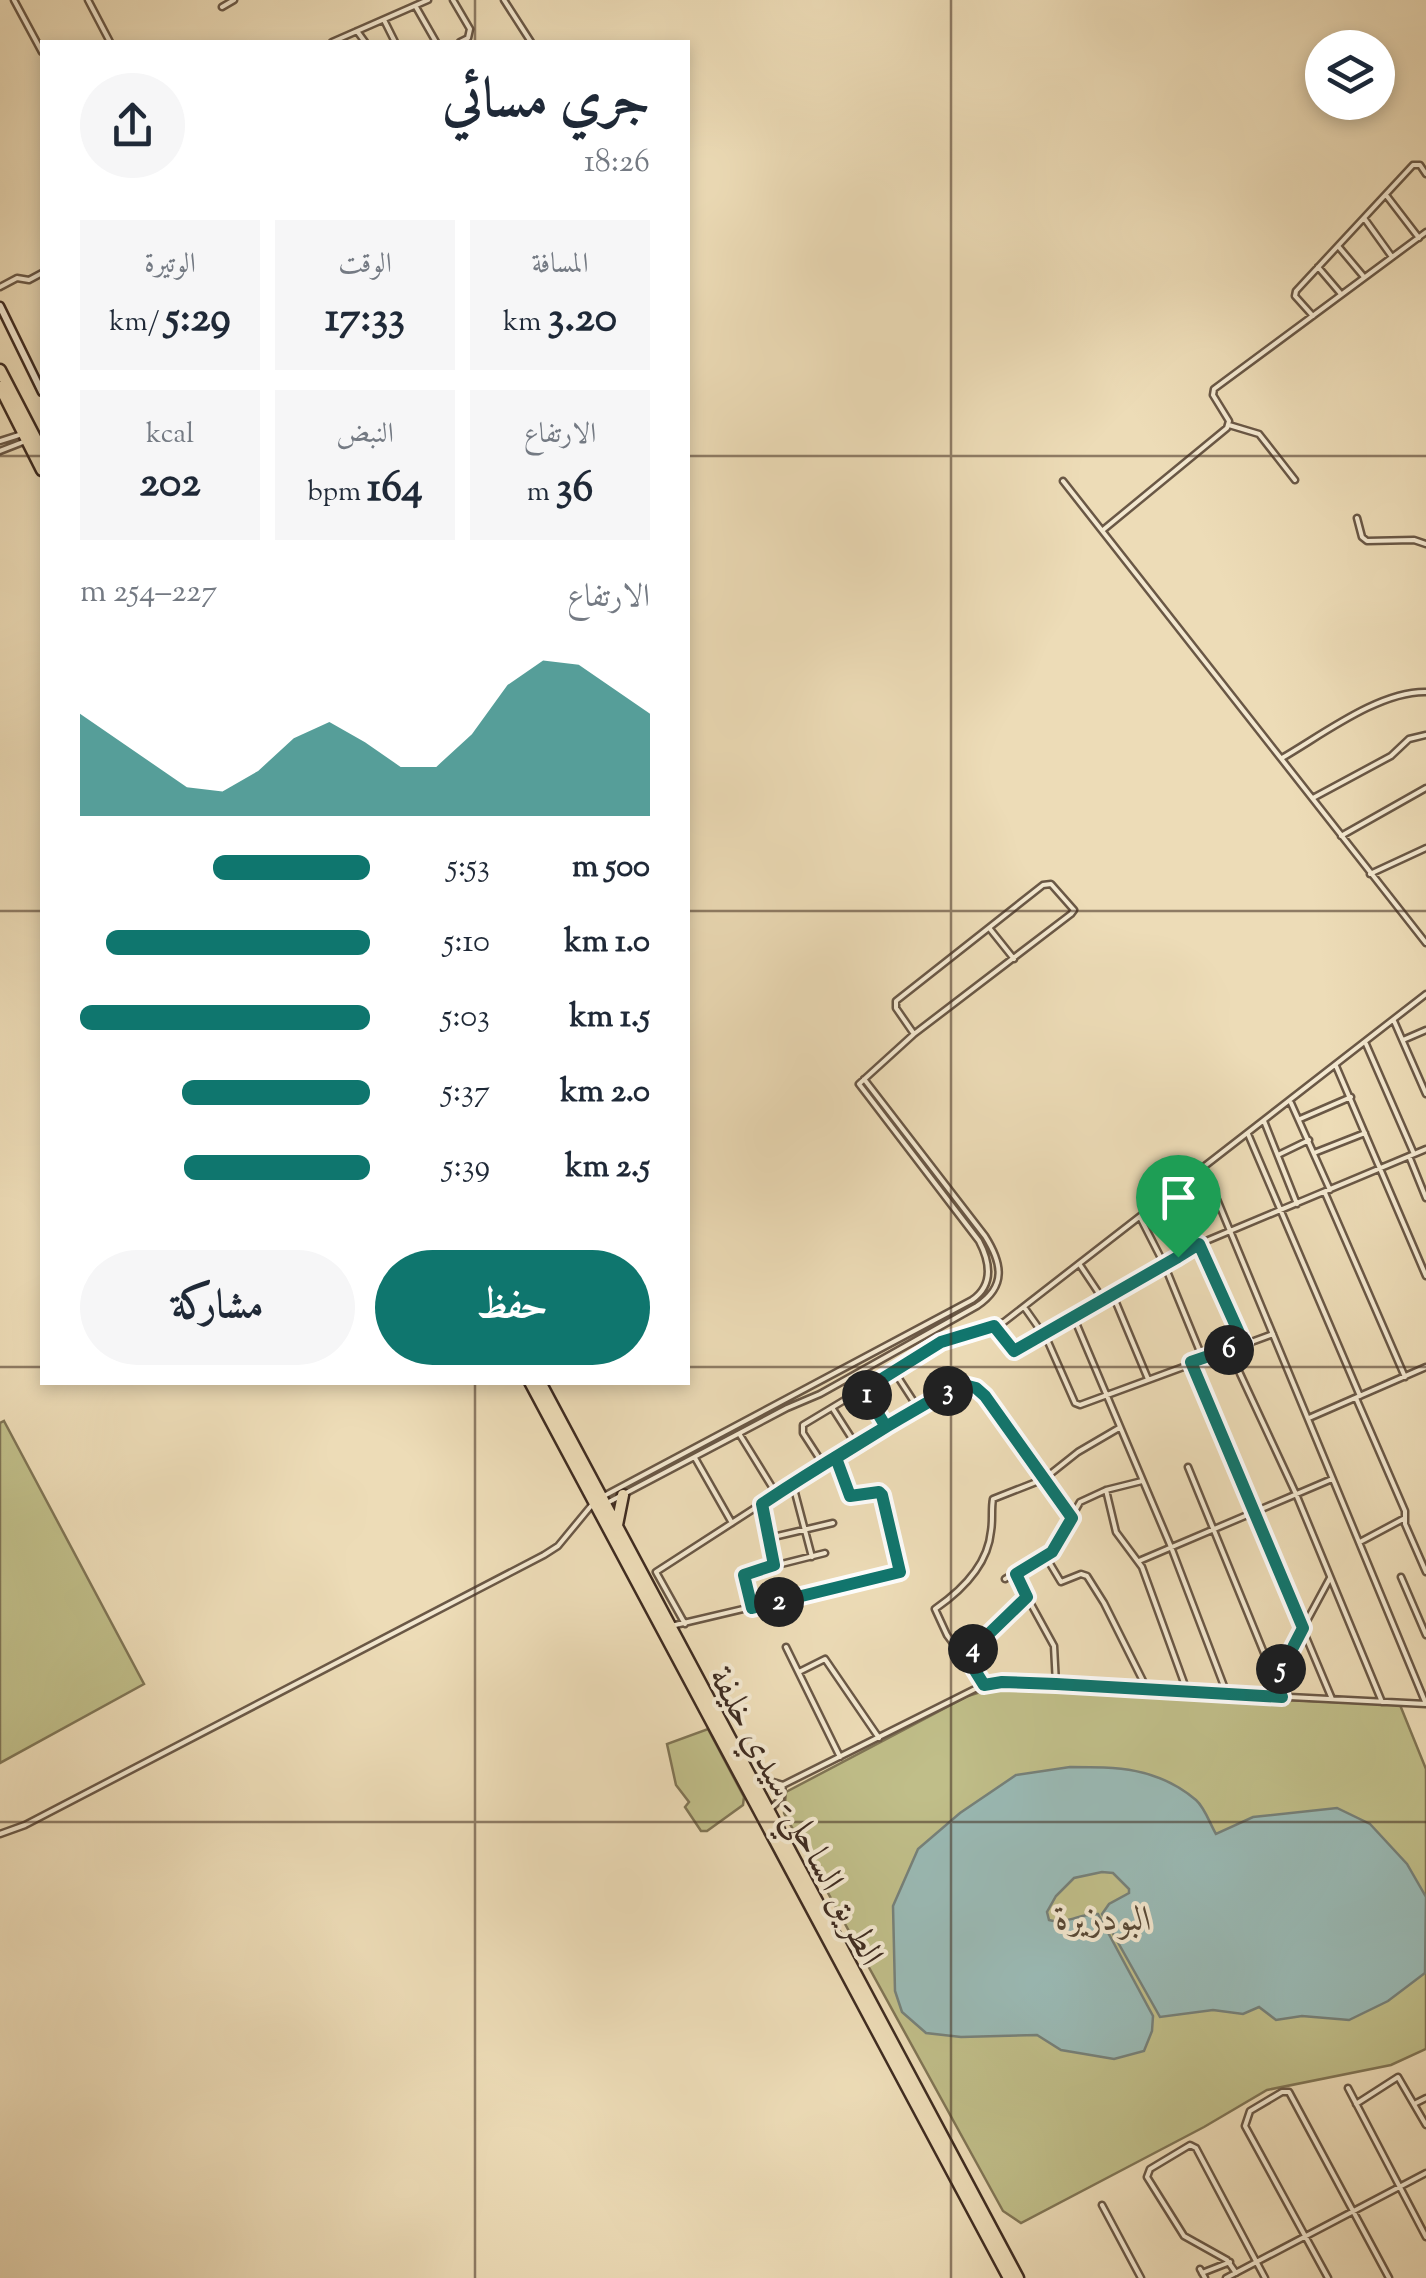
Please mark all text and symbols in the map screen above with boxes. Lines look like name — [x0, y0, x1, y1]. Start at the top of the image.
map controls — [1305, 30, 1395, 120]
button: layers — [1305, 30, 1395, 120]
text: جري مسائي — [442, 63, 650, 142]
button: share — [80, 73, 185, 178]
text: 18:26 — [584, 140, 650, 186]
text: الوتيرة — [144, 245, 196, 285]
text: الوقت — [338, 245, 392, 285]
text: المسافة — [531, 245, 589, 285]
text: 5:29 — [165, 290, 231, 350]
text: 17:33 — [325, 290, 405, 350]
text: 3.20 — [547, 290, 617, 350]
text: /km — [109, 303, 165, 343]
text: km — [503, 303, 547, 343]
text: kcal — [146, 415, 194, 455]
text: النبض — [336, 415, 394, 455]
text: الارتفاع — [524, 415, 596, 455]
text: 202 — [139, 455, 201, 515]
text: 164 — [367, 460, 423, 520]
text: 36 — [556, 460, 593, 520]
text: bpm — [307, 473, 367, 513]
text: m — [527, 473, 556, 513]
text: 227–254 m — [80, 570, 217, 616]
text: الارتفاع — [567, 575, 650, 621]
text: 5:53 — [447, 845, 490, 891]
text: 500 m — [572, 845, 650, 891]
text: 5:10 — [443, 920, 490, 966]
text: 1.0 km — [564, 920, 650, 966]
text: 5:03 — [441, 995, 490, 1041]
text: 1.5 km — [569, 995, 650, 1041]
text: 5:37 — [442, 1070, 490, 1116]
text: 2.0 km — [560, 1070, 650, 1116]
text: 5:39 — [443, 1145, 490, 1191]
text: 2.5 km — [565, 1145, 650, 1191]
pin — [1136, 1155, 1221, 1258]
icon: arrive — [1151, 1170, 1206, 1225]
button: مشاركة — [80, 1250, 355, 1365]
button: حفظ — [375, 1250, 650, 1365]
pin: 6 — [1204, 1325, 1254, 1375]
text: 6 — [1222, 1330, 1236, 1370]
pin: 3 — [923, 1366, 973, 1416]
pin: 1 — [842, 1370, 892, 1420]
text: 3 — [942, 1371, 954, 1411]
text: 1 — [862, 1375, 872, 1415]
pin: 2 — [754, 1577, 804, 1627]
text: 2 — [772, 1582, 786, 1622]
pin: 4 — [948, 1624, 998, 1674]
text: 4 — [966, 1629, 980, 1669]
pin: 5 — [1256, 1644, 1306, 1694]
text: 5 — [1276, 1649, 1286, 1689]
street label: الطريق الساحلي- سيدي خليفة — [690, 1658, 895, 1978]
park label: البودزيرة — [1054, 1896, 1152, 1947]

